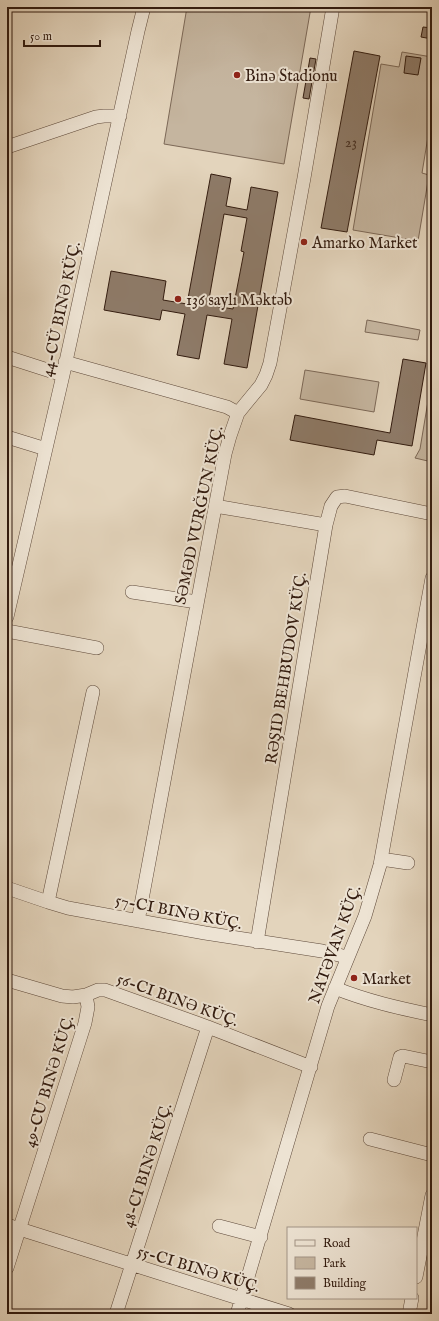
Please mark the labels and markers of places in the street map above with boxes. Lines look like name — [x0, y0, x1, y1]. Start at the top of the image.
place label: Binə Stadionu — [245, 67, 338, 87]
marker: Binə Stadionu — [232, 70, 242, 80]
place label: Amarko Market — [311, 234, 418, 254]
marker: Amarko Market — [299, 237, 309, 247]
place label: 136 saylı Məktəb — [186, 291, 293, 311]
marker: 136 saylı Məktəb — [173, 294, 183, 304]
place label: Market — [362, 970, 412, 990]
marker: Market — [349, 973, 359, 983]

